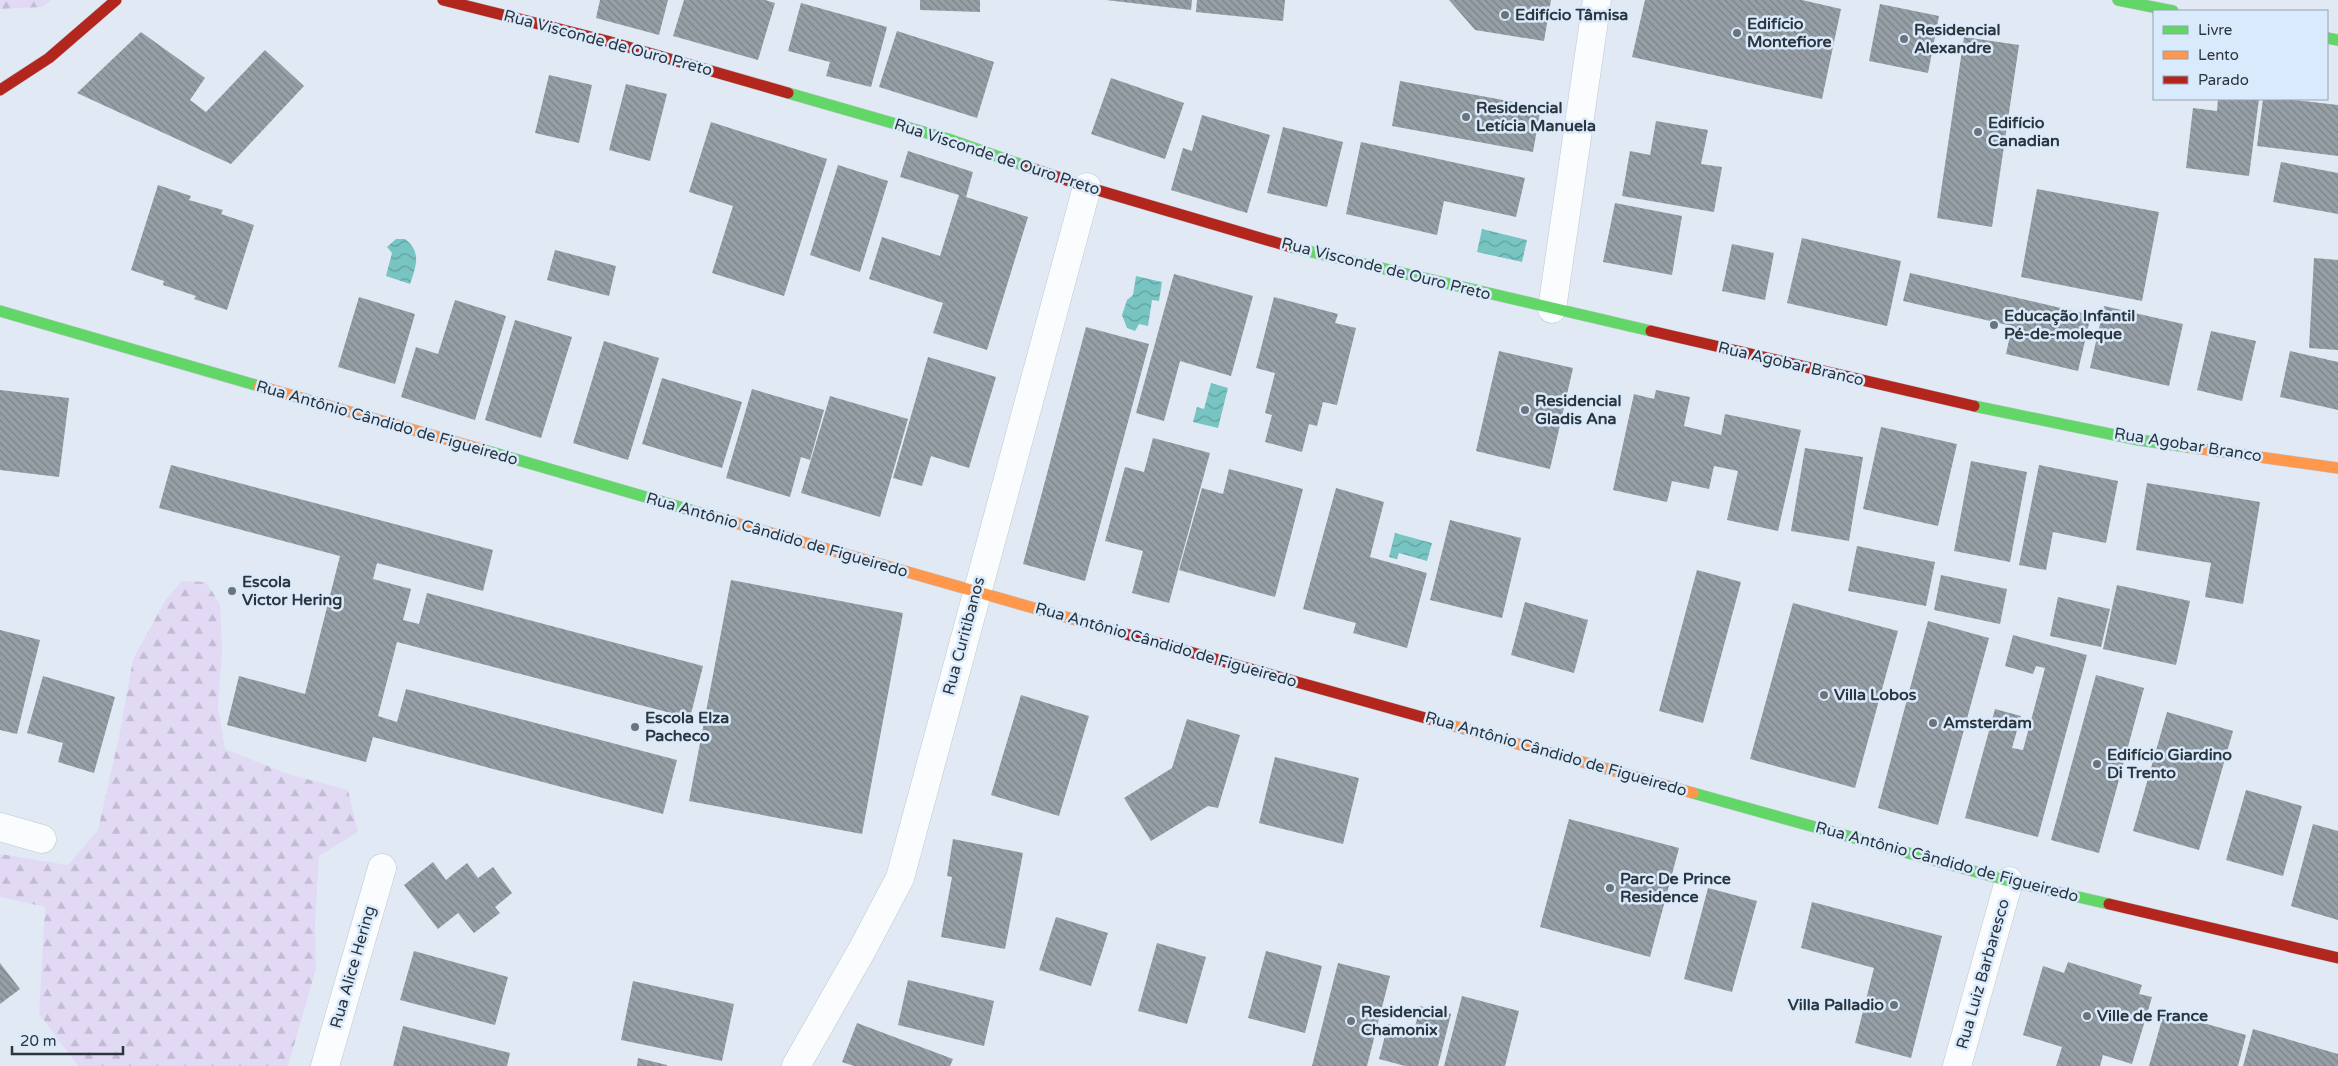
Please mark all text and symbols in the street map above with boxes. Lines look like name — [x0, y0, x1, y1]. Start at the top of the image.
street label: Rua Visconde de Ouro Preto — [502, 5, 714, 81]
place label: Edifício Tâmisa — [1515, 5, 1628, 25]
marker: Edifício Tâmisa — [1499, 9, 1511, 21]
legend — [2153, 10, 2328, 100]
place label: Edifício Montefiore — [1747, 14, 1831, 52]
place label: Residencial Alexandre — [1914, 20, 2001, 58]
text: Livre — [2198, 21, 2232, 39]
marker: Edifício Montefiore — [1731, 27, 1743, 39]
marker: Residencial Alexandre — [1898, 33, 1910, 45]
text: Lento — [2198, 46, 2239, 64]
text: Parado — [2198, 71, 2249, 89]
place label: Residencial Letícia Manuela — [1476, 98, 1596, 136]
marker: Residencial Letícia Manuela — [1460, 111, 1472, 123]
place label: Edifício Canadian — [1988, 113, 2060, 151]
street label: Rua Visconde de Ouro Preto — [892, 114, 1102, 200]
marker: Edifício Canadian — [1972, 126, 1984, 138]
street label: Rua Visconde de Ouro Preto — [1279, 233, 1493, 305]
place label: Educação Infantil Pé-de-moleque — [2004, 306, 2135, 344]
marker: Educação Infantil Pé-de-moleque — [1988, 319, 2000, 331]
street label: Rua Agobar Branco — [1716, 337, 1866, 391]
street label: Rua Antônio Cândido de Figueiredo — [254, 376, 520, 470]
place label: Residencial Gladis Ana — [1535, 391, 1622, 429]
marker: Residencial Gladis Ana — [1519, 404, 1531, 416]
street label: Rua Agobar Branco — [2113, 423, 2263, 467]
street label: Rua Antônio Cândido de Figueiredo — [644, 488, 910, 582]
place label: Escola Victor Hering — [242, 572, 342, 610]
street label: Rua Curitibanos — [939, 575, 989, 697]
marker: Escola Victor Hering — [226, 585, 238, 597]
street label: Rua Antônio Cândido de Figueiredo — [1033, 598, 1299, 692]
place label: Villa Lobos — [1834, 685, 1917, 705]
marker: Villa Lobos — [1818, 689, 1830, 701]
street label: Rua Antônio Cândido de Figueiredo — [1423, 707, 1689, 801]
place label: Escola Elza Pacheco — [645, 708, 729, 746]
place label: Amsterdam — [1943, 713, 2032, 733]
marker: Amsterdam — [1927, 717, 1939, 729]
marker: Escola Elza Pacheco — [629, 721, 641, 733]
place label: Edifício Giardino Di Trento — [2107, 745, 2232, 783]
marker: Edifício Giardino Di Trento — [2091, 758, 2103, 770]
street label: Rua Antônio Cândido de Figueiredo — [1813, 817, 2081, 907]
place label: Parc De Prince Residence — [1620, 869, 1731, 907]
marker: Parc De Prince Residence — [1604, 882, 1616, 894]
street label: Rua Luiz Barbaresco — [1952, 897, 2014, 1051]
street label: Rua Alice Hering — [326, 903, 380, 1031]
place label: Villa Palladio — [1788, 995, 1884, 1015]
marker: Villa Palladio — [1888, 999, 1900, 1011]
place label: Residencial Chamonix — [1361, 1002, 1448, 1040]
place label: Ville de France — [2097, 1006, 2208, 1026]
marker: Ville de France — [2081, 1010, 2093, 1022]
marker: Residencial Chamonix — [1345, 1015, 1357, 1027]
scale bar — [12, 1024, 124, 1056]
text: 20 m — [20, 1032, 57, 1050]

